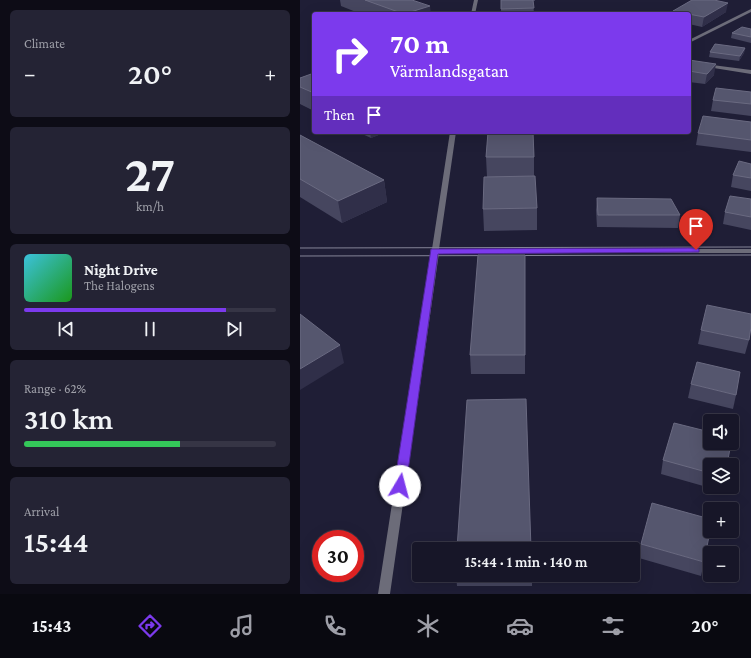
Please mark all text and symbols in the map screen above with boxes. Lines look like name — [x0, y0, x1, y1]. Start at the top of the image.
icon: right — [324, 28, 376, 80]
text: 70 m — [390, 28, 449, 59]
text: Climate — [24, 36, 65, 51]
text: 20° — [128, 57, 172, 90]
text: − — [24, 61, 36, 86]
text: + — [264, 61, 276, 86]
text: Värmlandsgatan — [390, 61, 509, 81]
icon: arrive — [363, 104, 385, 126]
text: Then — [324, 107, 355, 123]
text: 27 — [125, 144, 175, 202]
text: km/h — [136, 199, 164, 214]
pin — [679, 209, 713, 250]
icon: arrive — [685, 215, 707, 237]
text: Night Drive — [84, 262, 158, 278]
text: The Halogens — [84, 278, 155, 293]
icon: previous — [55, 318, 77, 340]
icon: pause — [139, 318, 161, 340]
icon: next — [223, 318, 245, 340]
text: Range · 62% — [24, 381, 86, 396]
text: 310 km — [24, 402, 113, 435]
map controls — [703, 414, 739, 582]
button: sound — [703, 414, 739, 450]
button: layers — [703, 458, 739, 494]
position arrow — [379, 465, 421, 507]
button: + — [703, 502, 739, 538]
text: Arrival — [24, 504, 59, 519]
text: 15:44 — [24, 525, 89, 558]
speed limit sign: 30 — [312, 530, 364, 582]
button: − — [703, 546, 739, 582]
text: 15:44 · 1 min · 140 m — [465, 554, 587, 570]
icon: directions — [136, 612, 164, 640]
icon: music — [228, 612, 256, 640]
icon: phone — [321, 612, 349, 640]
icon: climate — [414, 612, 442, 640]
icon: car — [506, 612, 534, 640]
icon: filters — [599, 612, 627, 640]
text: 15:43 — [32, 616, 71, 636]
text: 20° — [691, 616, 719, 636]

